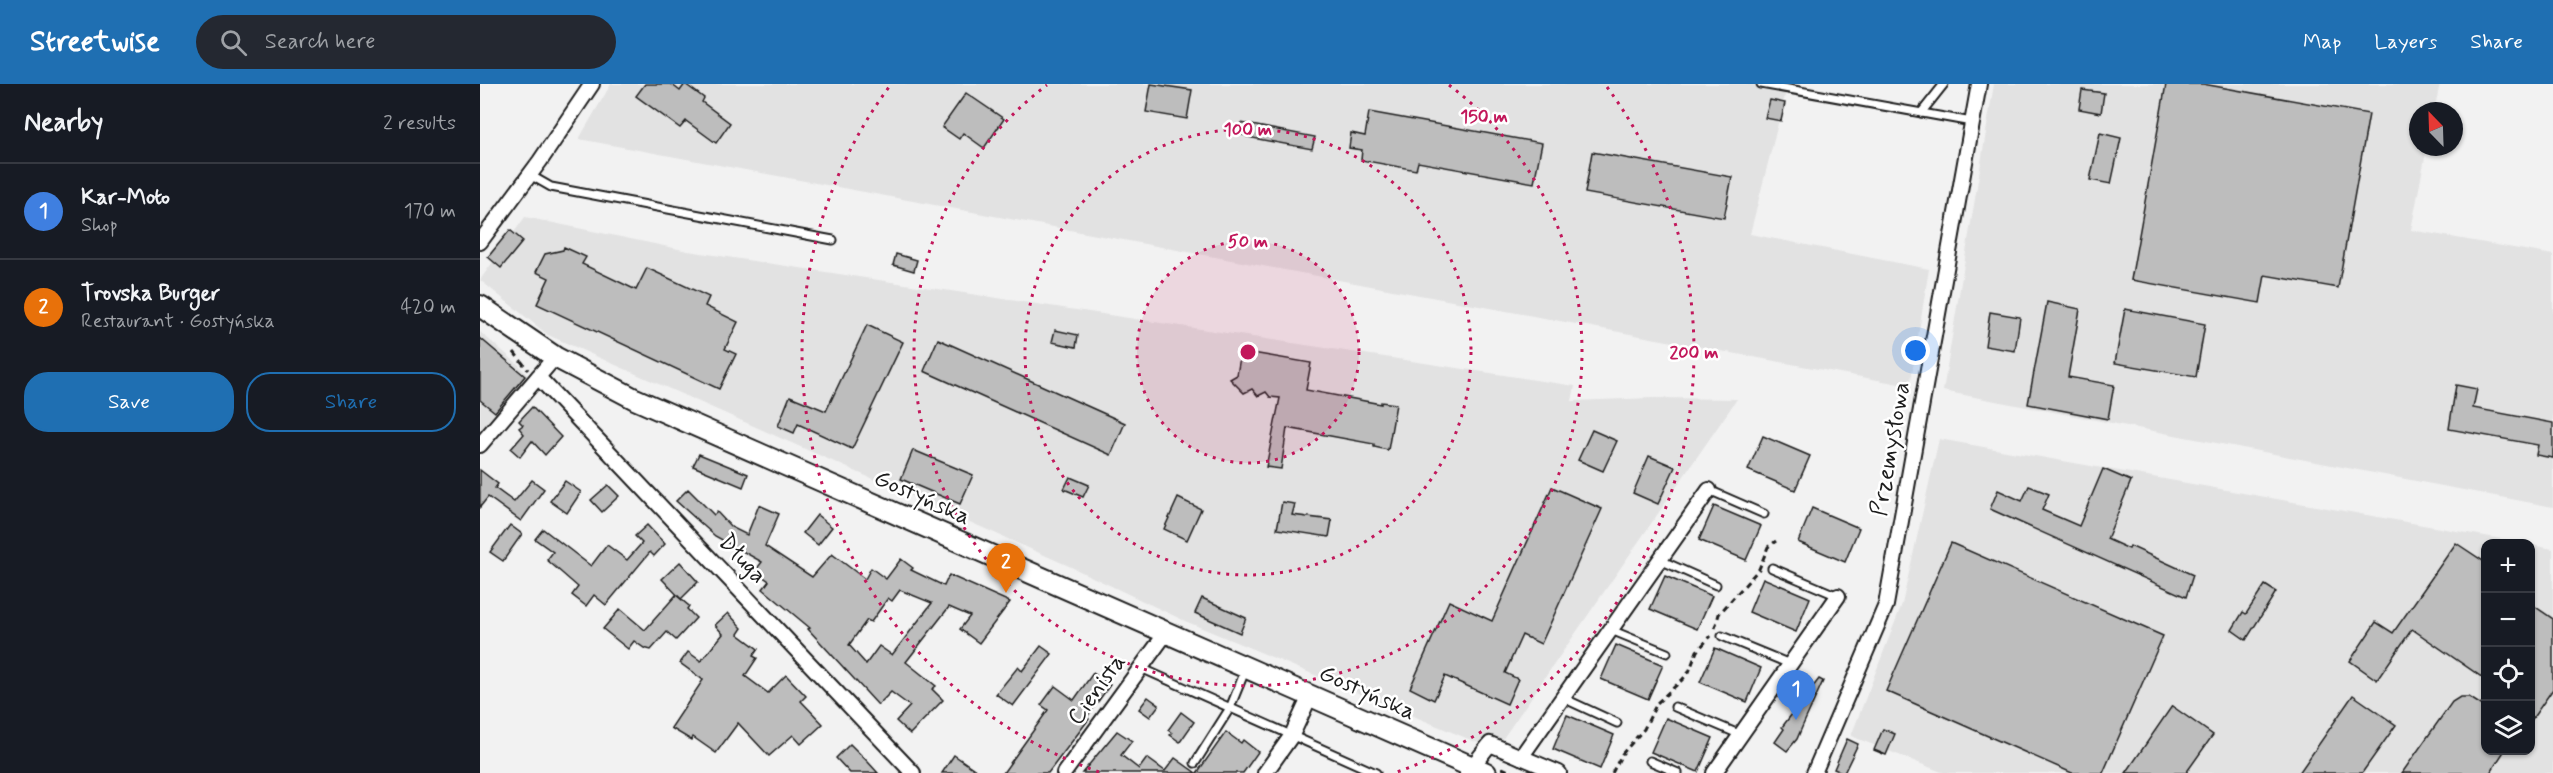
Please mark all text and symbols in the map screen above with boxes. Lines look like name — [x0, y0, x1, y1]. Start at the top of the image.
search box — [196, 15, 616, 69]
text: Streetwise — [30, 24, 160, 61]
icon: search — [217, 26, 250, 59]
text: Search here — [265, 28, 375, 56]
text: Map — [2303, 28, 2341, 56]
text: Layers — [2374, 28, 2437, 56]
text: Share — [2470, 28, 2523, 56]
north arrow — [2409, 102, 2463, 156]
text: 150 m — [1460, 105, 1508, 129]
text: Nearby — [24, 106, 103, 140]
text: 2 results — [383, 110, 456, 137]
text: 100 m — [1224, 118, 1272, 142]
text: Kar-Moto — [81, 184, 170, 212]
text: 1 — [39, 198, 48, 225]
text: 170 m — [404, 198, 456, 225]
text: Shop — [81, 212, 118, 239]
text: 50 m — [1228, 230, 1268, 254]
text: Trovska Burger — [81, 280, 220, 308]
text: 2 — [39, 294, 48, 321]
text: 420 m — [400, 294, 456, 321]
text: Restaurant · Gostyńska — [81, 308, 275, 335]
your location — [1901, 336, 1930, 365]
text: 200 m — [1669, 341, 1719, 365]
centre of rings — [1238, 342, 1258, 362]
button: Save — [24, 372, 234, 432]
button: Share — [246, 372, 456, 432]
street label: Przemysłowa — [1864, 379, 1918, 519]
street label: Gostyńska — [869, 463, 975, 533]
street label: Długa — [711, 527, 773, 591]
map controls — [2481, 539, 2535, 755]
button: + — [2481, 539, 2535, 593]
pin: 2 — [986, 544, 1026, 593]
button: − — [2481, 593, 2535, 647]
button: locate — [2481, 647, 2535, 701]
street label: Cienista — [1061, 648, 1133, 732]
street label: Gostyńska — [1314, 658, 1420, 728]
pin: 1 — [1776, 670, 1816, 720]
button: layers — [2481, 701, 2535, 755]

